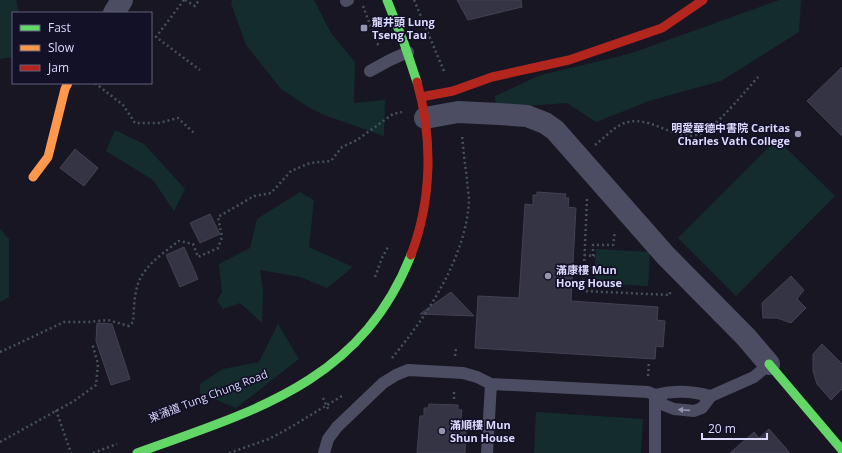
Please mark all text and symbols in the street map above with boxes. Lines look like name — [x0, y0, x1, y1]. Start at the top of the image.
legend — [12, 12, 152, 84]
place label: 龍井頭 Lung Tseng Tau — [372, 14, 436, 42]
text: Fast — [48, 19, 71, 36]
marker: 龍井頭 Lung Tseng Tau — [359, 23, 369, 33]
text: Slow — [48, 39, 75, 56]
text: Jam — [47, 59, 69, 76]
place label: 明愛華德中書院 Caritas Charles Vath College — [671, 120, 791, 148]
marker: 明愛華德中書院 Caritas Charles Vath College — [793, 129, 803, 139]
place label: 滿康樓 Mun Hong House — [556, 262, 622, 290]
marker: 滿康樓 Mun Hong House — [543, 271, 553, 281]
street label: 東涌道 Tung Chung Road — [146, 366, 270, 425]
one-way arrow — [678, 407, 690, 414]
scale bar — [702, 415, 767, 441]
place label: 滿順樓 Mun Shun House — [450, 417, 516, 445]
text: 20 m — [708, 420, 736, 437]
marker: 滿順樓 Mun Shun House — [437, 426, 447, 436]

